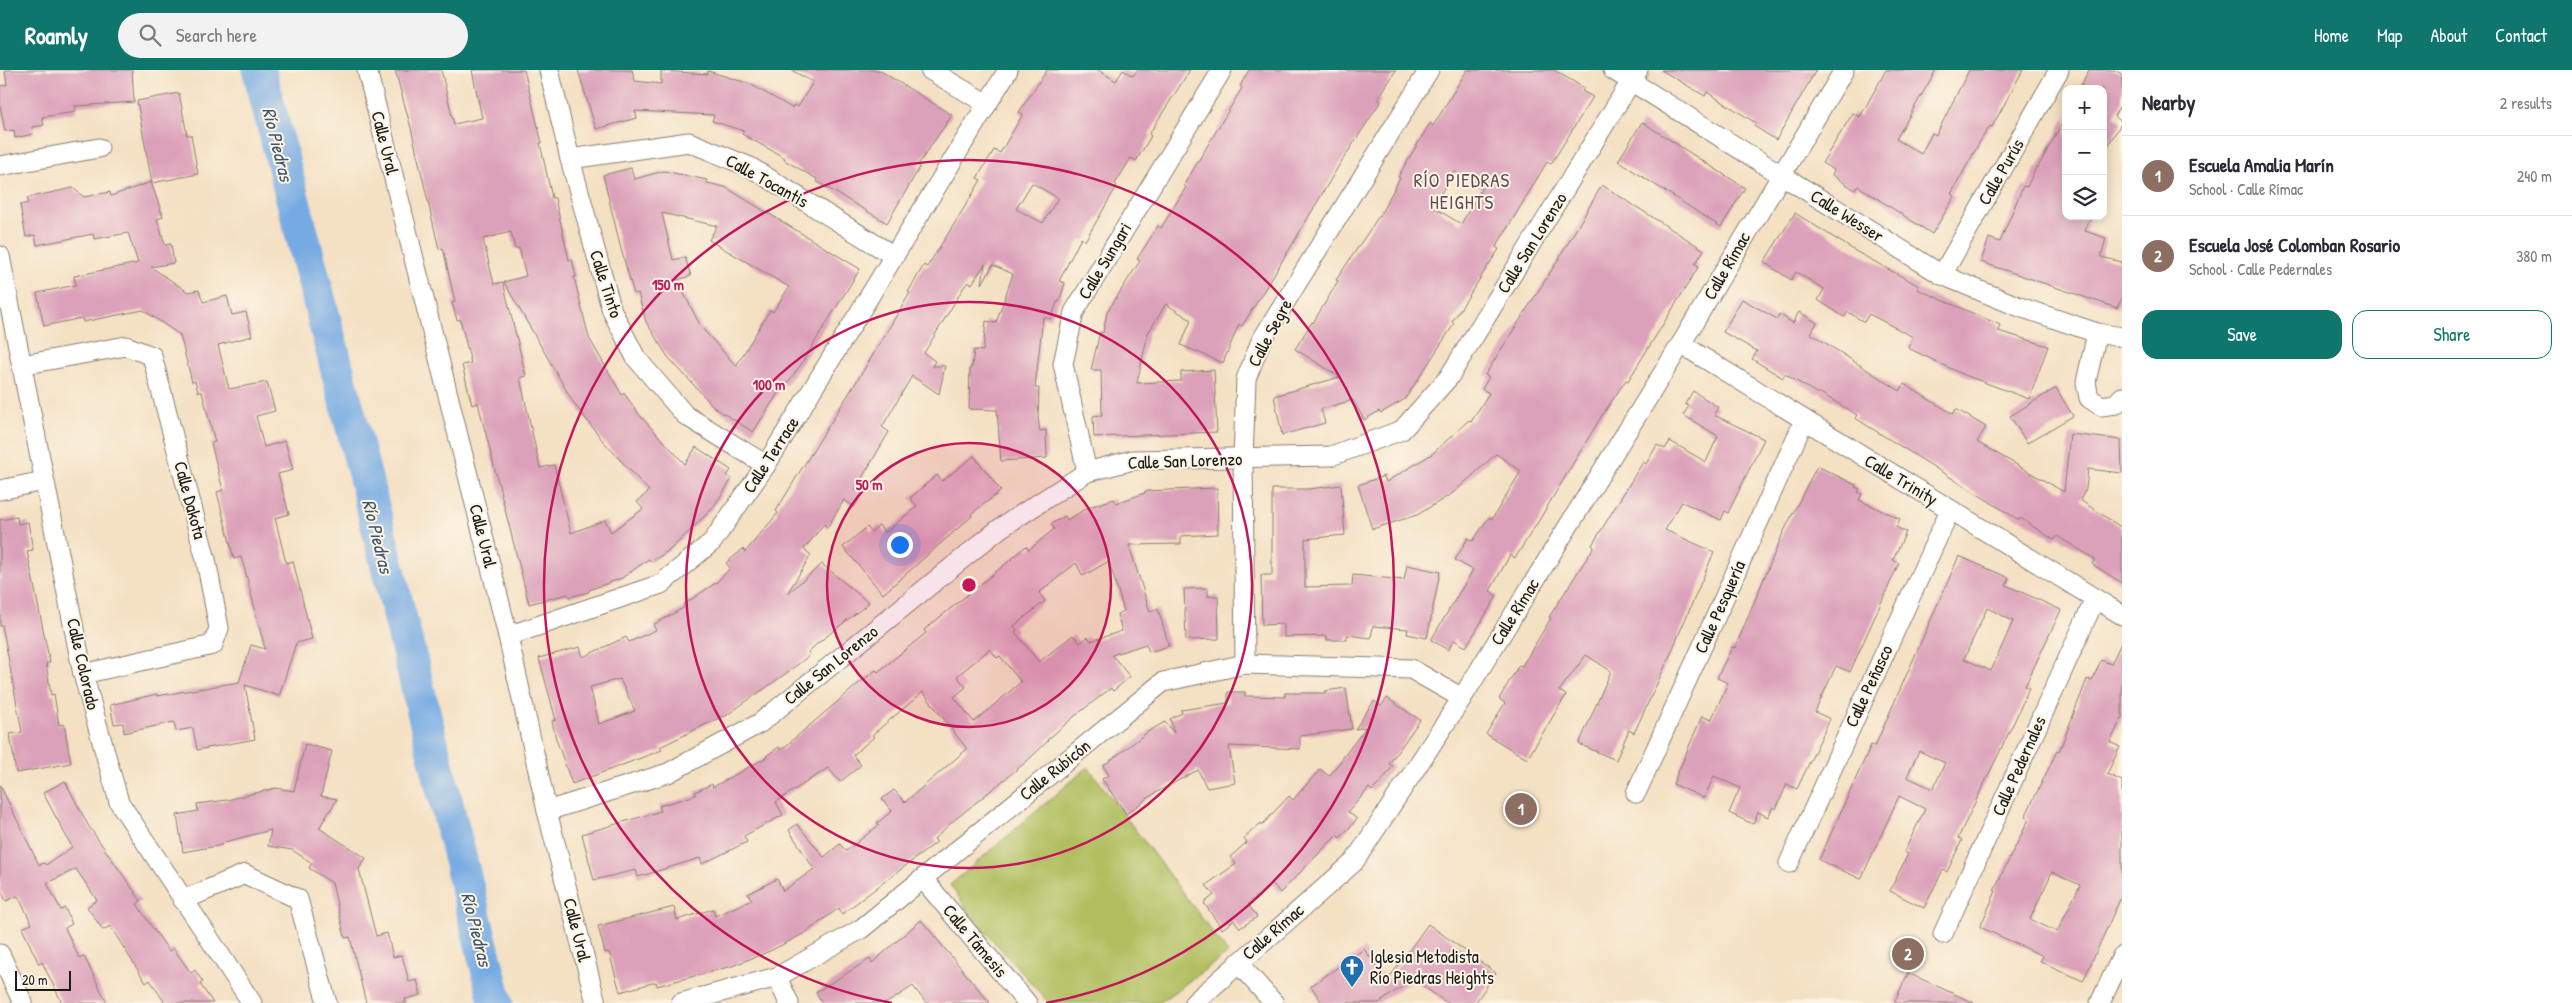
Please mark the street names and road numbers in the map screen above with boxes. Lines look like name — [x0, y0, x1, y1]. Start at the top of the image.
street label: Calle Ural — [366, 108, 405, 177]
street label: Calle Purús — [1972, 134, 2030, 210]
street label: Calle Tocantis — [721, 148, 813, 214]
street label: Calle Wesser — [1806, 183, 1889, 248]
street label: Calle San Lorenzo — [1491, 187, 1573, 298]
street label: Calle Sungari — [1072, 218, 1137, 304]
street label: Calle Rímac — [1697, 227, 1756, 304]
street label: Calle Tinto — [584, 247, 629, 321]
street label: Calle Segre — [1241, 294, 1298, 371]
street label: Calle Terrace — [737, 412, 805, 498]
street label: Calle San Lorenzo — [1127, 446, 1243, 475]
street label: Calle Trinity — [1860, 448, 1943, 511]
street label: Calle Dakota — [168, 458, 213, 542]
street label: Calle Ural — [464, 501, 503, 570]
street label: Calle Pesquería — [1688, 556, 1751, 657]
street label: Calle Rímac — [1484, 574, 1545, 650]
street label: Calle Colorado — [61, 616, 106, 712]
street label: Calle San Lorenzo — [778, 619, 883, 710]
street label: Calle Peñasco — [1839, 641, 1899, 731]
street label: Calle Pedernales — [1985, 712, 2052, 820]
street label: Calle Rubicón — [1014, 733, 1096, 806]
street label: Calle Ural — [558, 895, 597, 964]
street label: Calle Rímac — [1236, 898, 1309, 965]
street label: Calle Támesis — [937, 899, 1014, 983]

